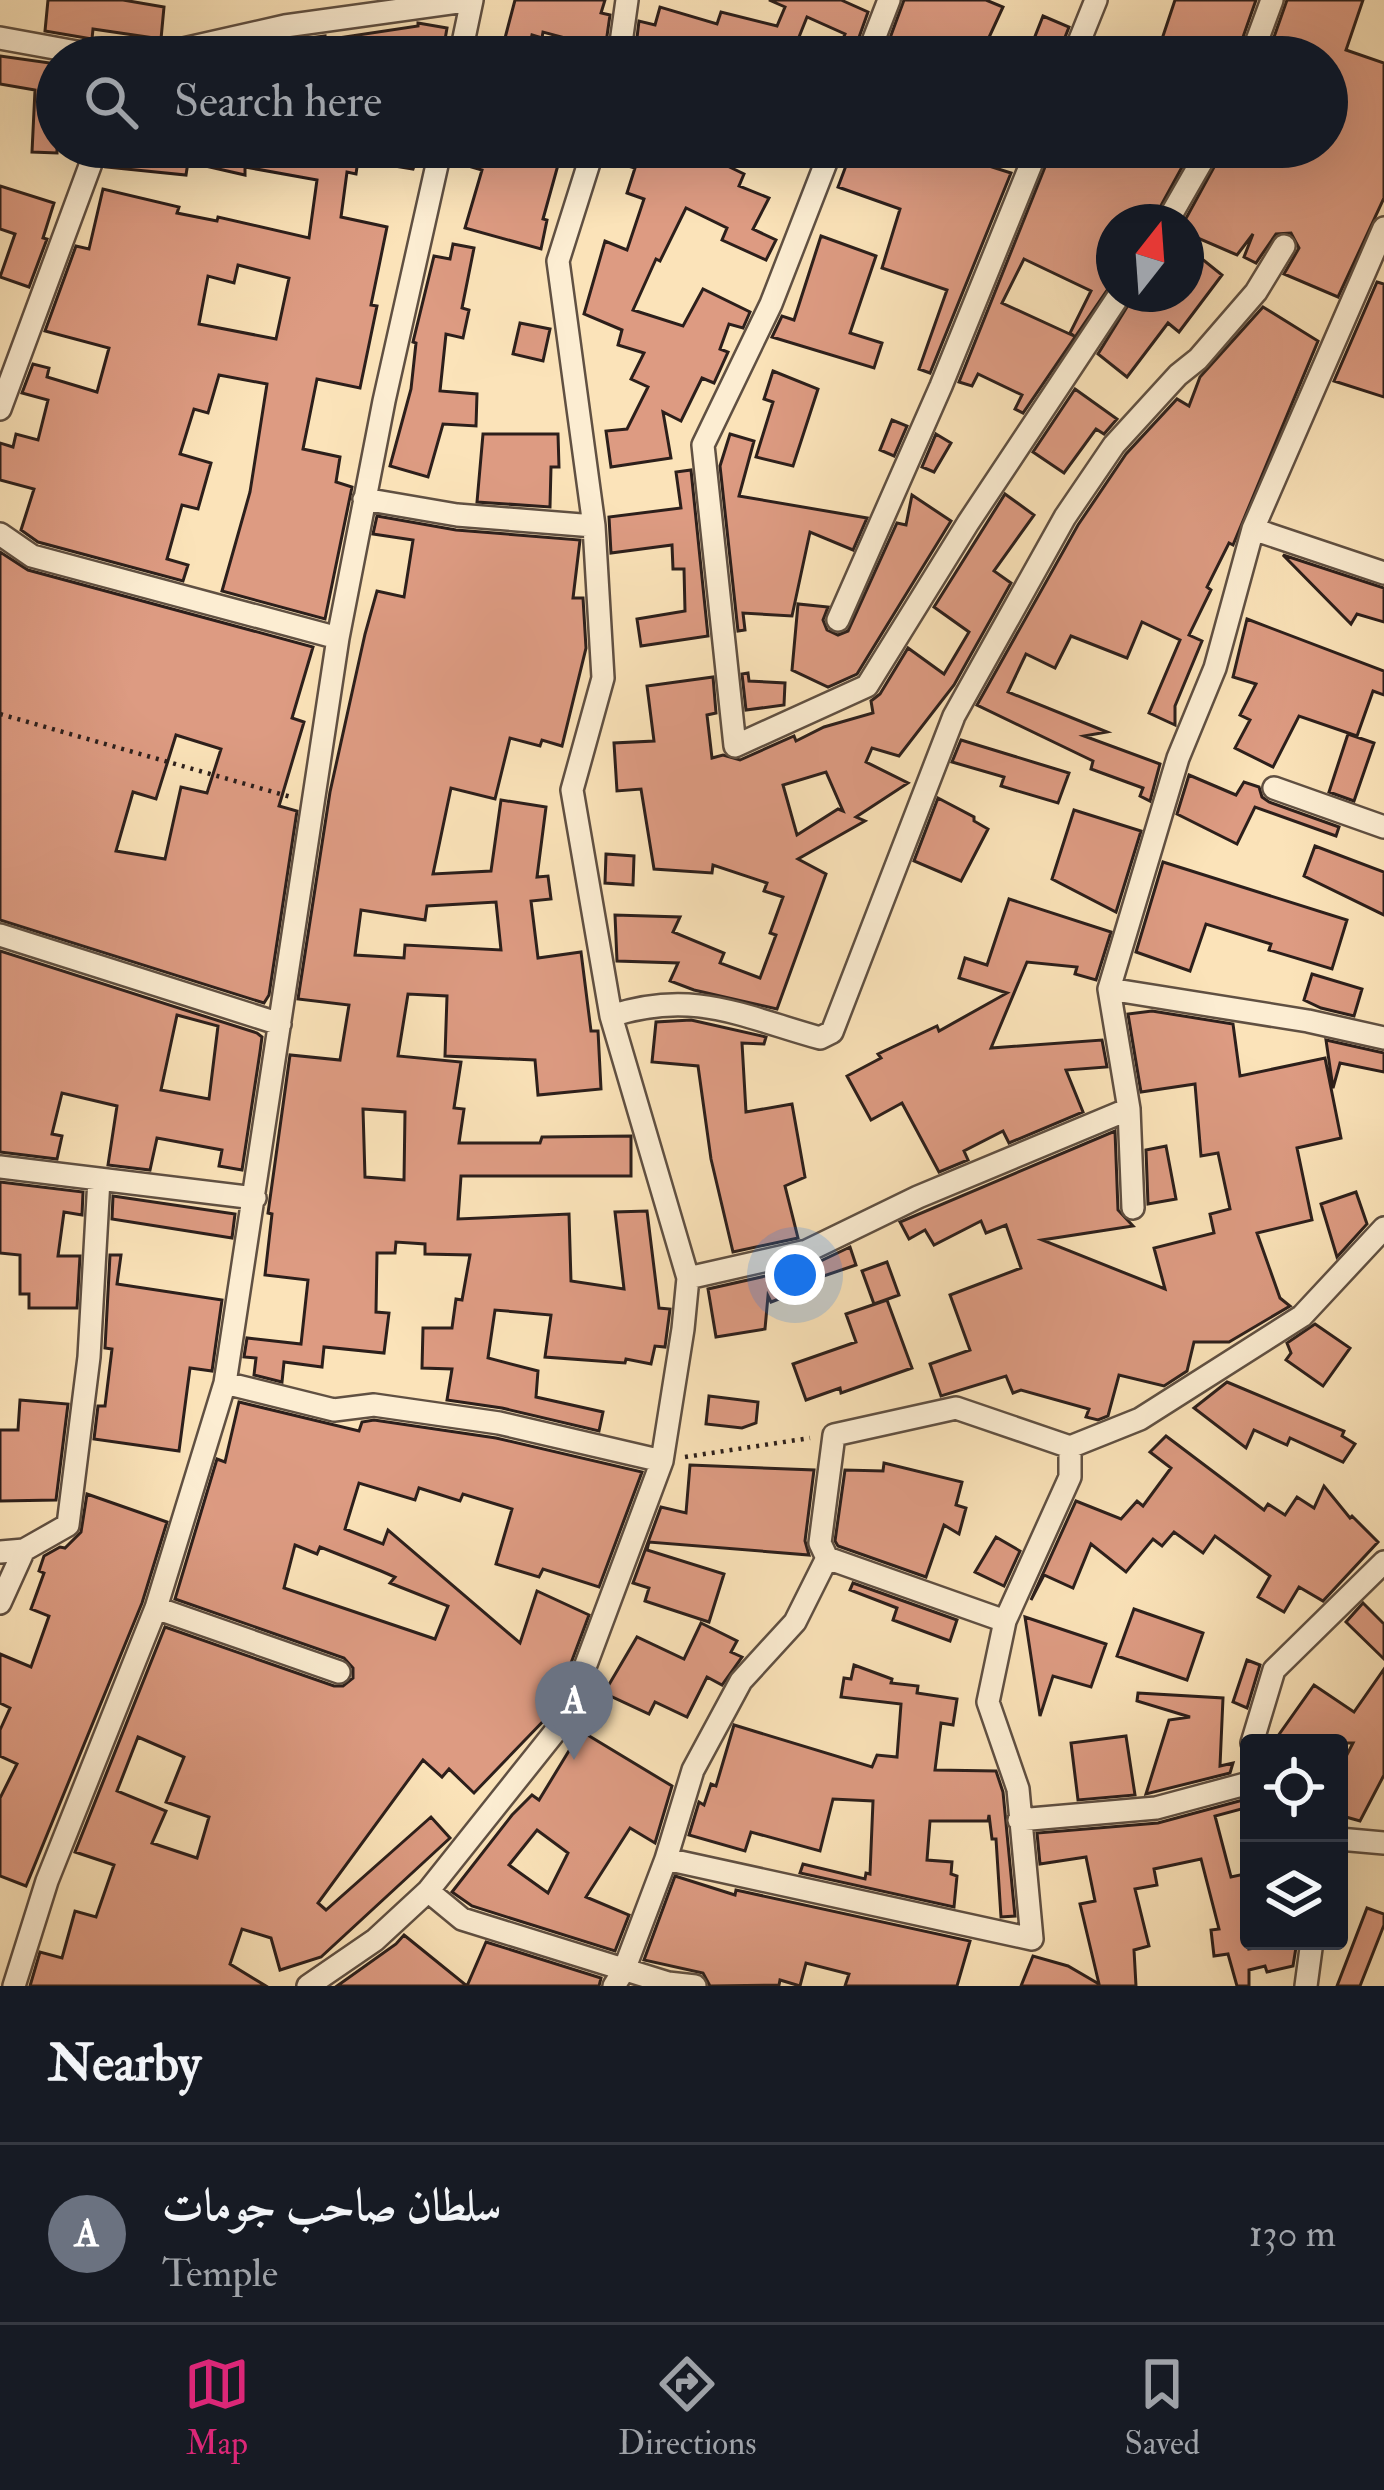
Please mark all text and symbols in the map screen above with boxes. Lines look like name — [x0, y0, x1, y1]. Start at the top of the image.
search box — [36, 36, 1348, 168]
icon: search — [78, 69, 144, 135]
text: Search here — [174, 74, 382, 130]
north arrow — [1096, 204, 1204, 312]
your location — [765, 1245, 825, 1305]
pin: A — [535, 1661, 613, 1760]
map controls — [1240, 1734, 1348, 1950]
button: locate — [1240, 1734, 1348, 1842]
button: layers — [1240, 1842, 1348, 1950]
text: Nearby — [48, 2032, 201, 2096]
text: سلطان صاحب جومات — [162, 2178, 502, 2234]
text: A — [75, 2209, 99, 2258]
text: 130 m — [1249, 2209, 1336, 2258]
text: Temple — [162, 2249, 278, 2298]
tab: Map — [184, 2351, 250, 2464]
tab: Directions — [618, 2351, 757, 2464]
tab: Saved — [1125, 2351, 1200, 2464]

